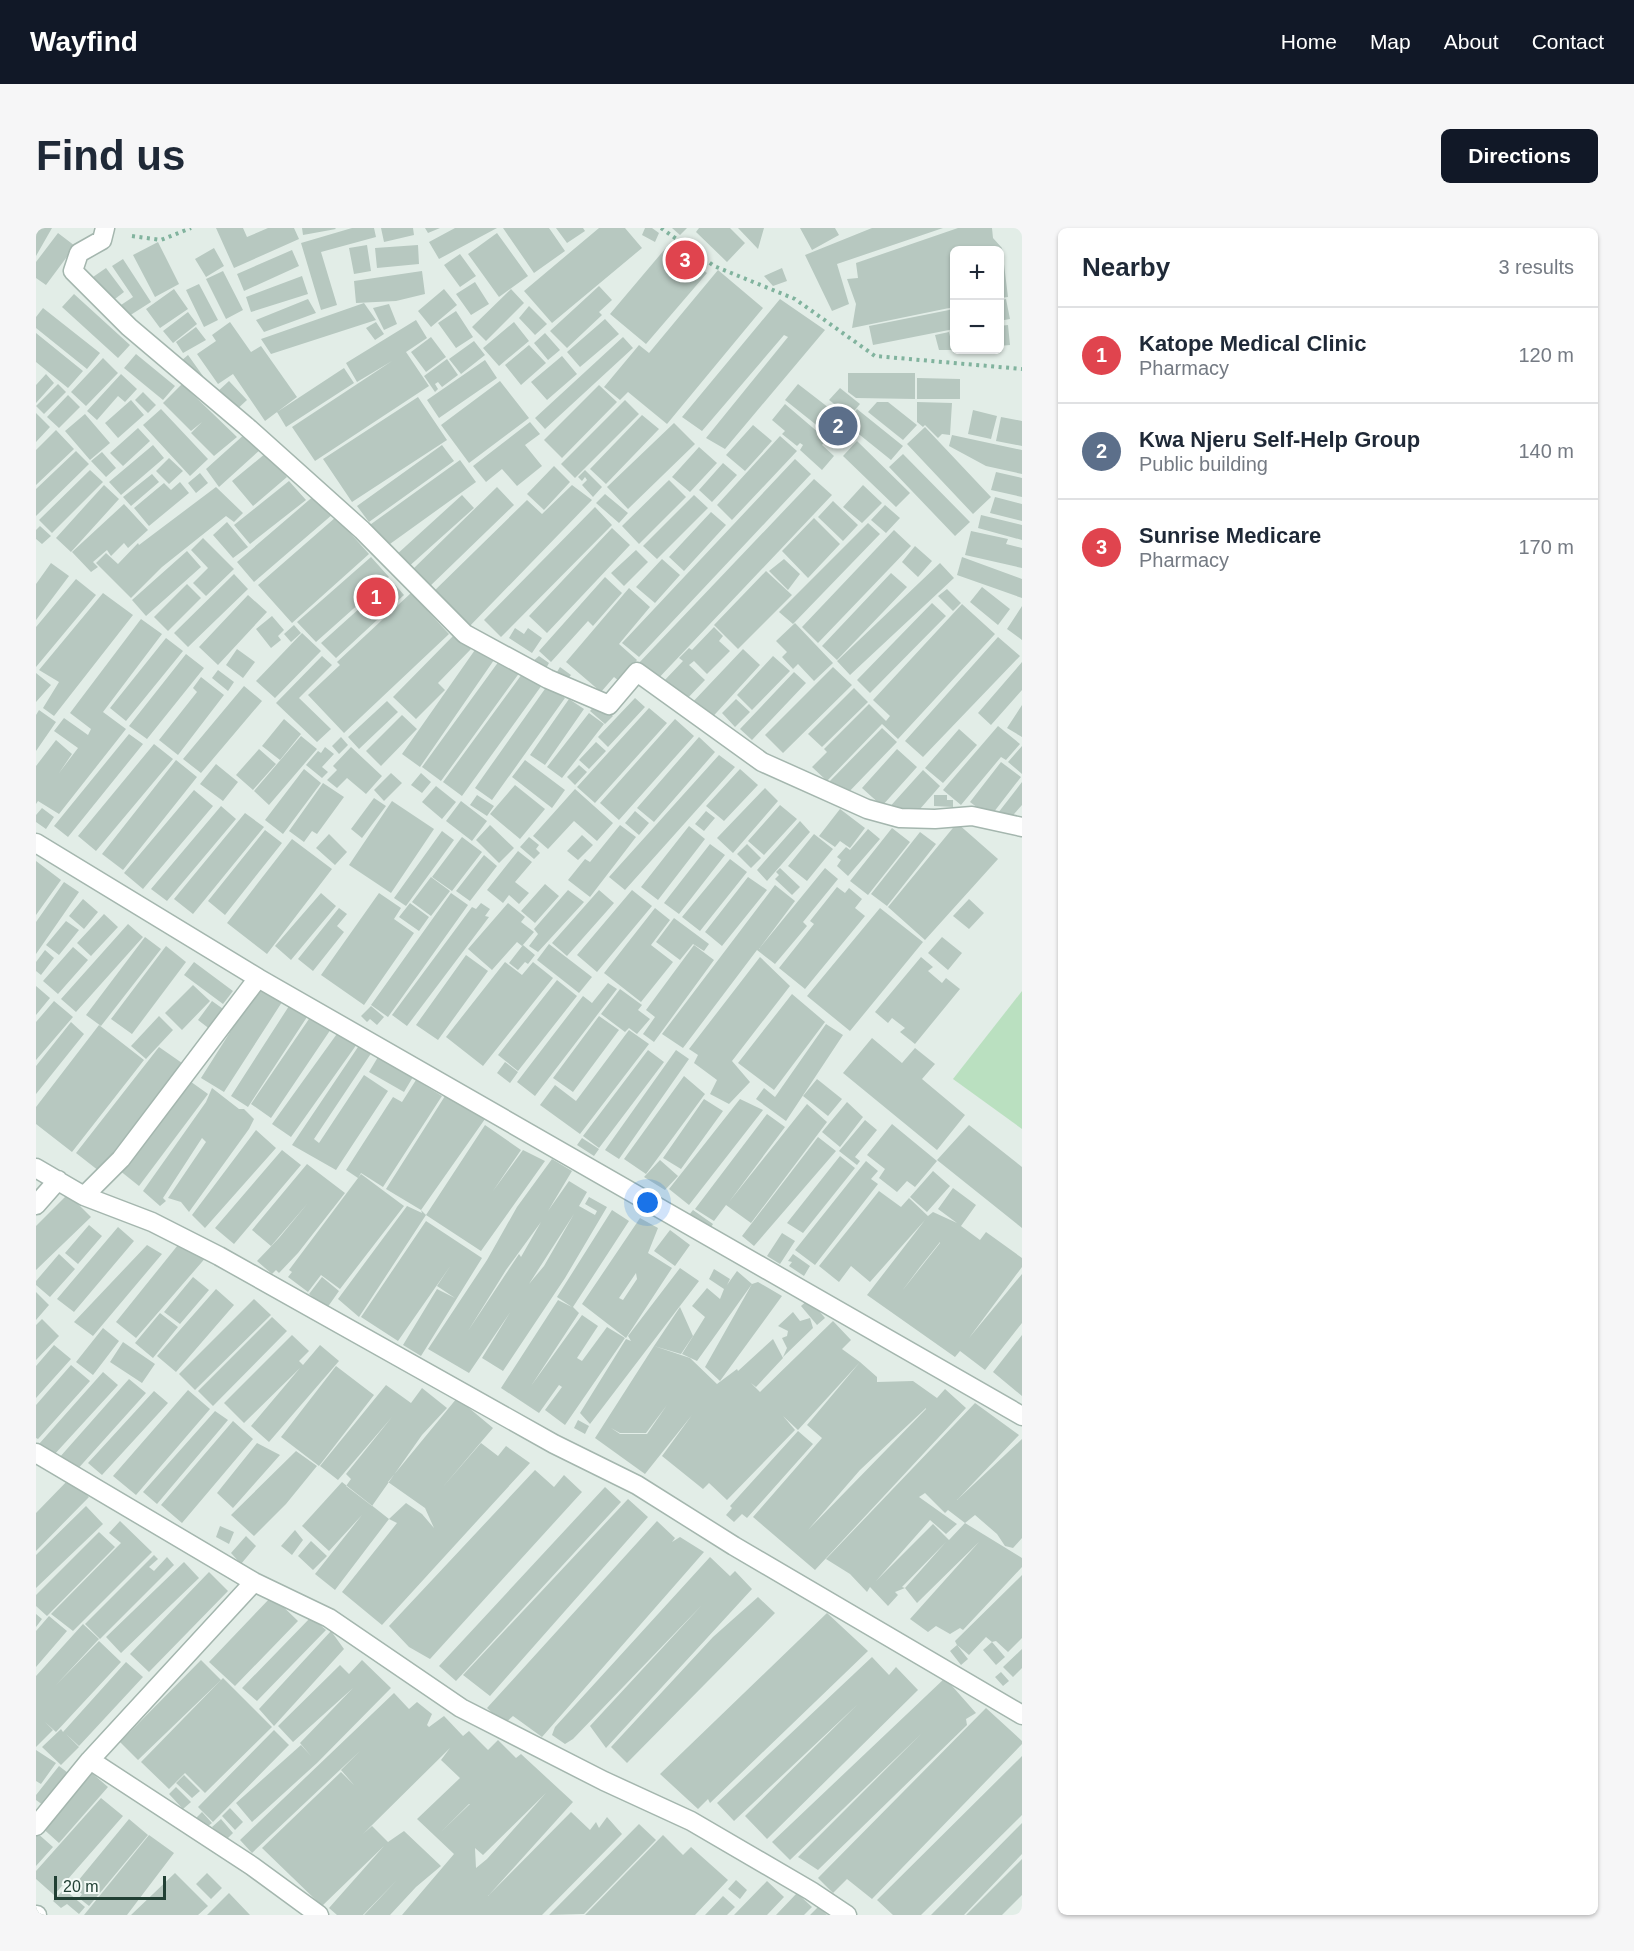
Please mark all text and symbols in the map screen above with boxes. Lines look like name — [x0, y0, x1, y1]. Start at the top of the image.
text: Wayfind — [30, 26, 138, 57]
text: Home — [1281, 30, 1337, 53]
text: Map — [1370, 30, 1411, 53]
text: About — [1444, 30, 1499, 53]
text: Contact — [1532, 30, 1604, 53]
button: Directions — [1441, 129, 1598, 183]
text: Find us — [36, 132, 185, 179]
pin: 3 — [666, 237, 704, 282]
map controls — [950, 246, 1004, 354]
button: + — [950, 246, 1004, 300]
text: Nearby — [1082, 252, 1170, 282]
text: 3 results — [1498, 256, 1574, 278]
button: − — [950, 300, 1004, 354]
text: Katope Medical Clinic — [1139, 331, 1366, 356]
text: 1 — [1096, 344, 1107, 366]
text: 120 m — [1518, 344, 1574, 366]
text: Pharmacy — [1139, 357, 1229, 379]
pin: 2 — [818, 404, 858, 448]
text: Kwa Njeru Self-Help Group — [1139, 427, 1420, 452]
text: 2 — [1096, 440, 1107, 462]
text: 140 m — [1518, 440, 1574, 462]
text: Public building — [1139, 453, 1268, 475]
text: Sunrise Medicare — [1139, 523, 1321, 548]
text: 3 — [1096, 536, 1107, 558]
text: 170 m — [1518, 536, 1574, 558]
text: Pharmacy — [1139, 549, 1229, 571]
pin: 1 — [356, 574, 396, 620]
your location — [633, 1188, 662, 1217]
scale bar — [54, 1873, 166, 1900]
text: 20 m — [63, 1878, 99, 1895]

